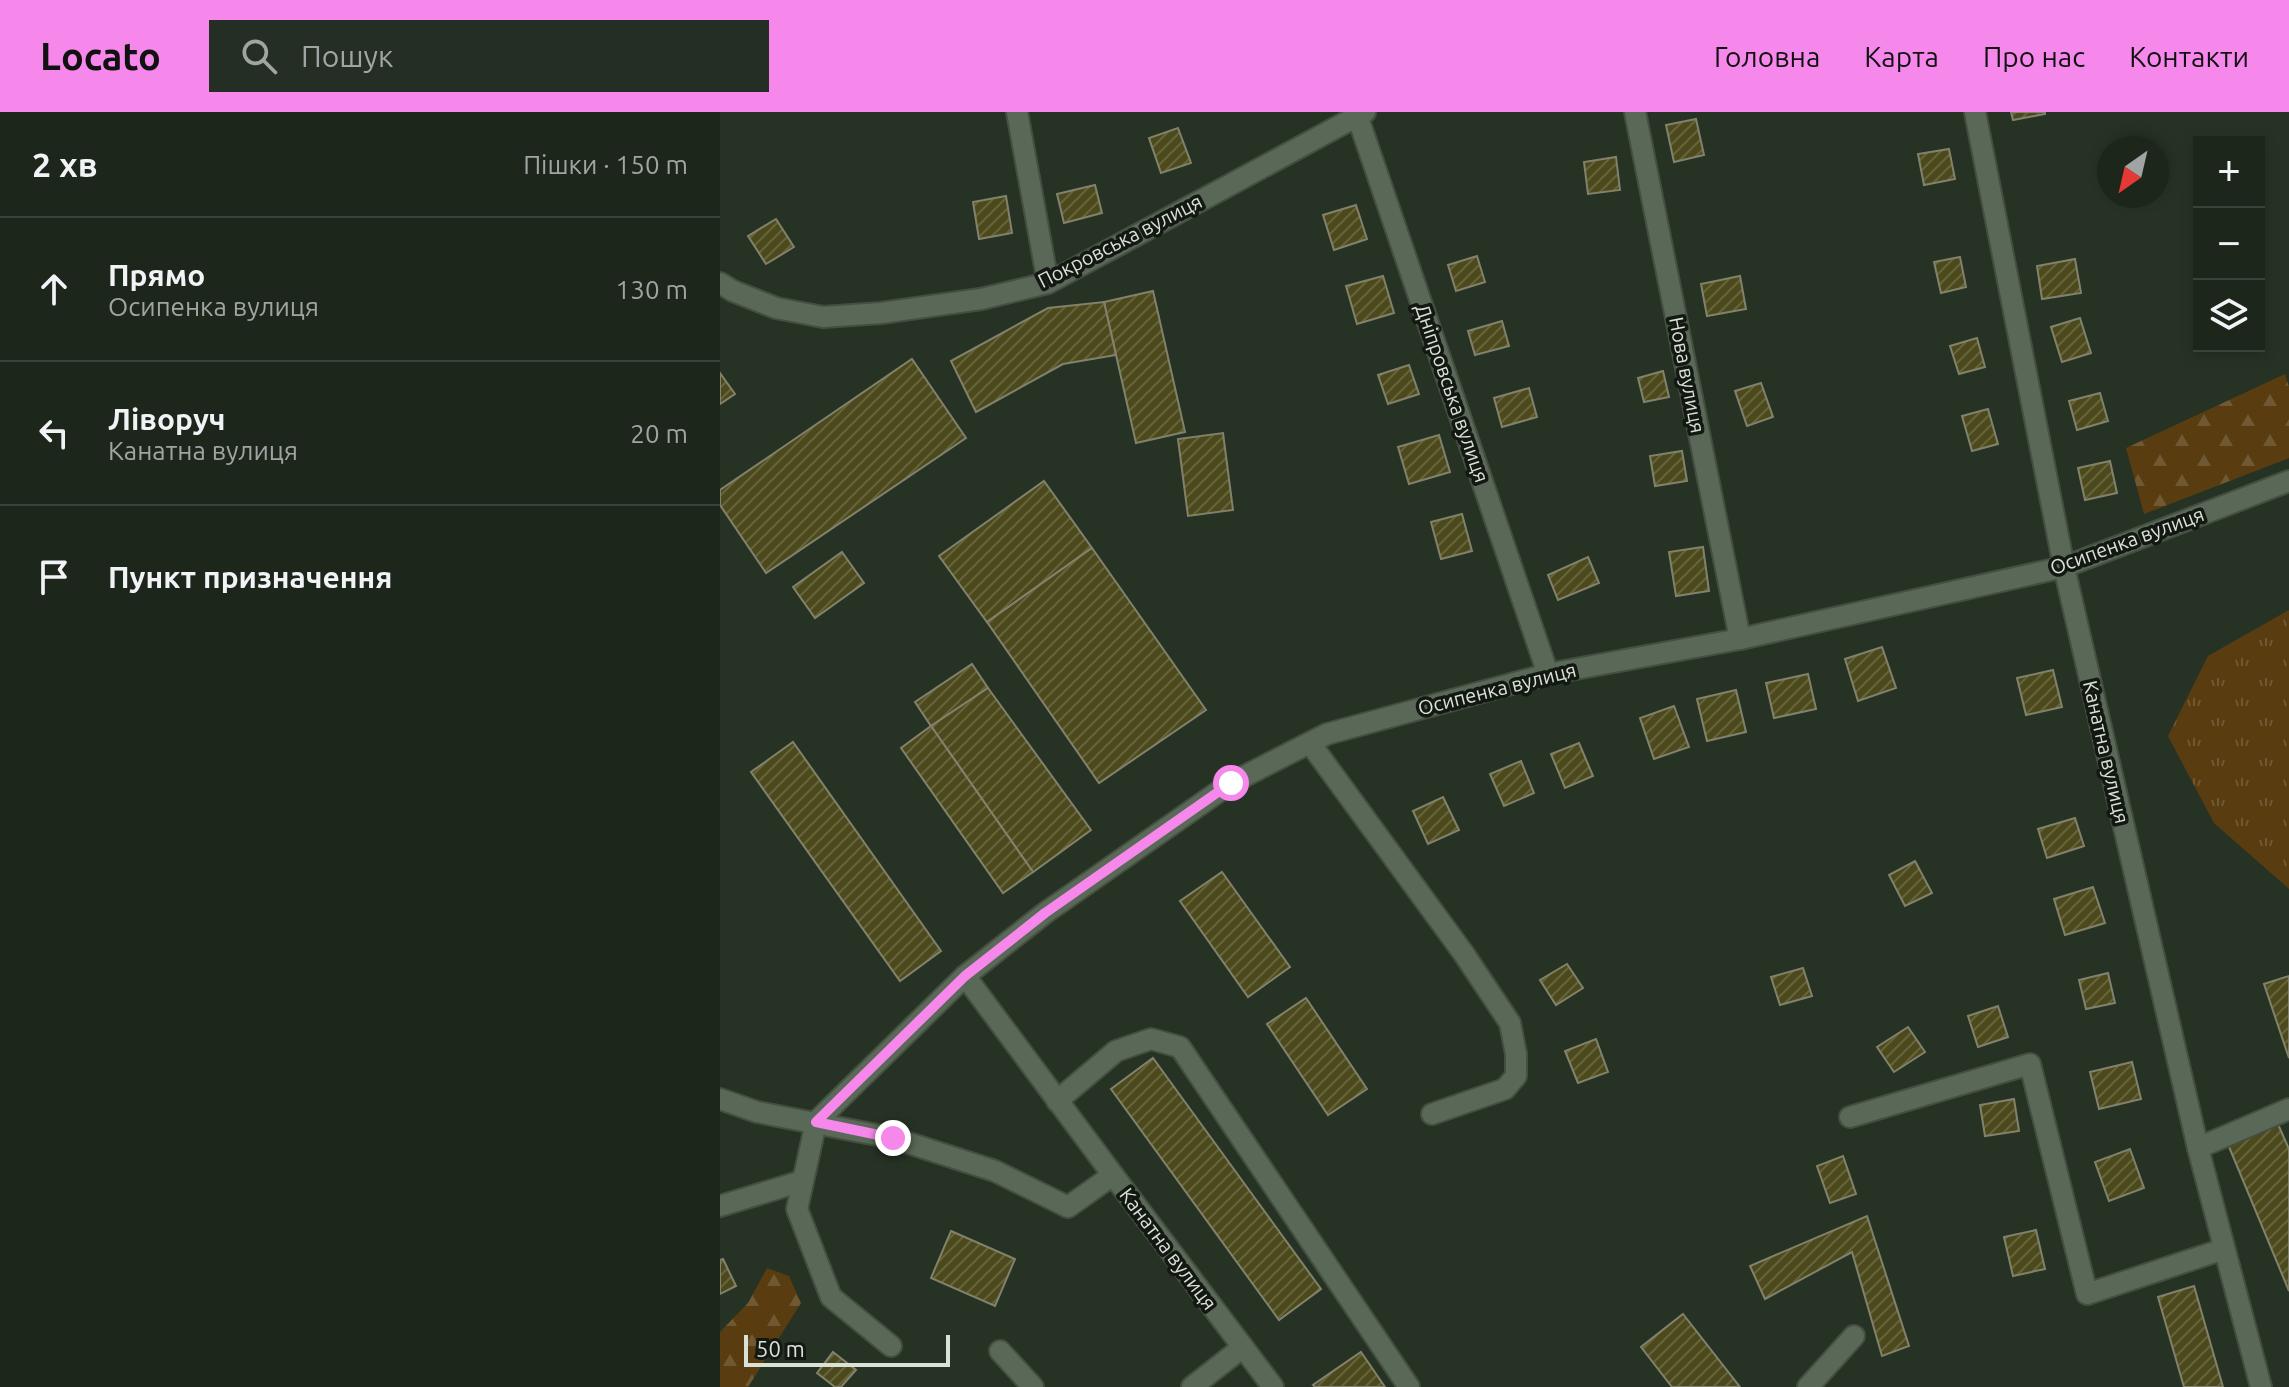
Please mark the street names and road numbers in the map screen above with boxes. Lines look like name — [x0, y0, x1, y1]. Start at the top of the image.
street label: Покровська вулиця — [1034, 189, 1206, 292]
street label: Дніпровська вулиця — [1411, 300, 1494, 485]
street label: Нова вулиця — [1665, 315, 1710, 435]
street label: Осипенка вулиця — [2047, 502, 2207, 579]
street label: Осипенка вулиця — [1415, 658, 1578, 719]
street label: Канатна вулиця — [2079, 678, 2134, 826]
street label: Канатна вулиця — [1115, 1183, 1222, 1314]

